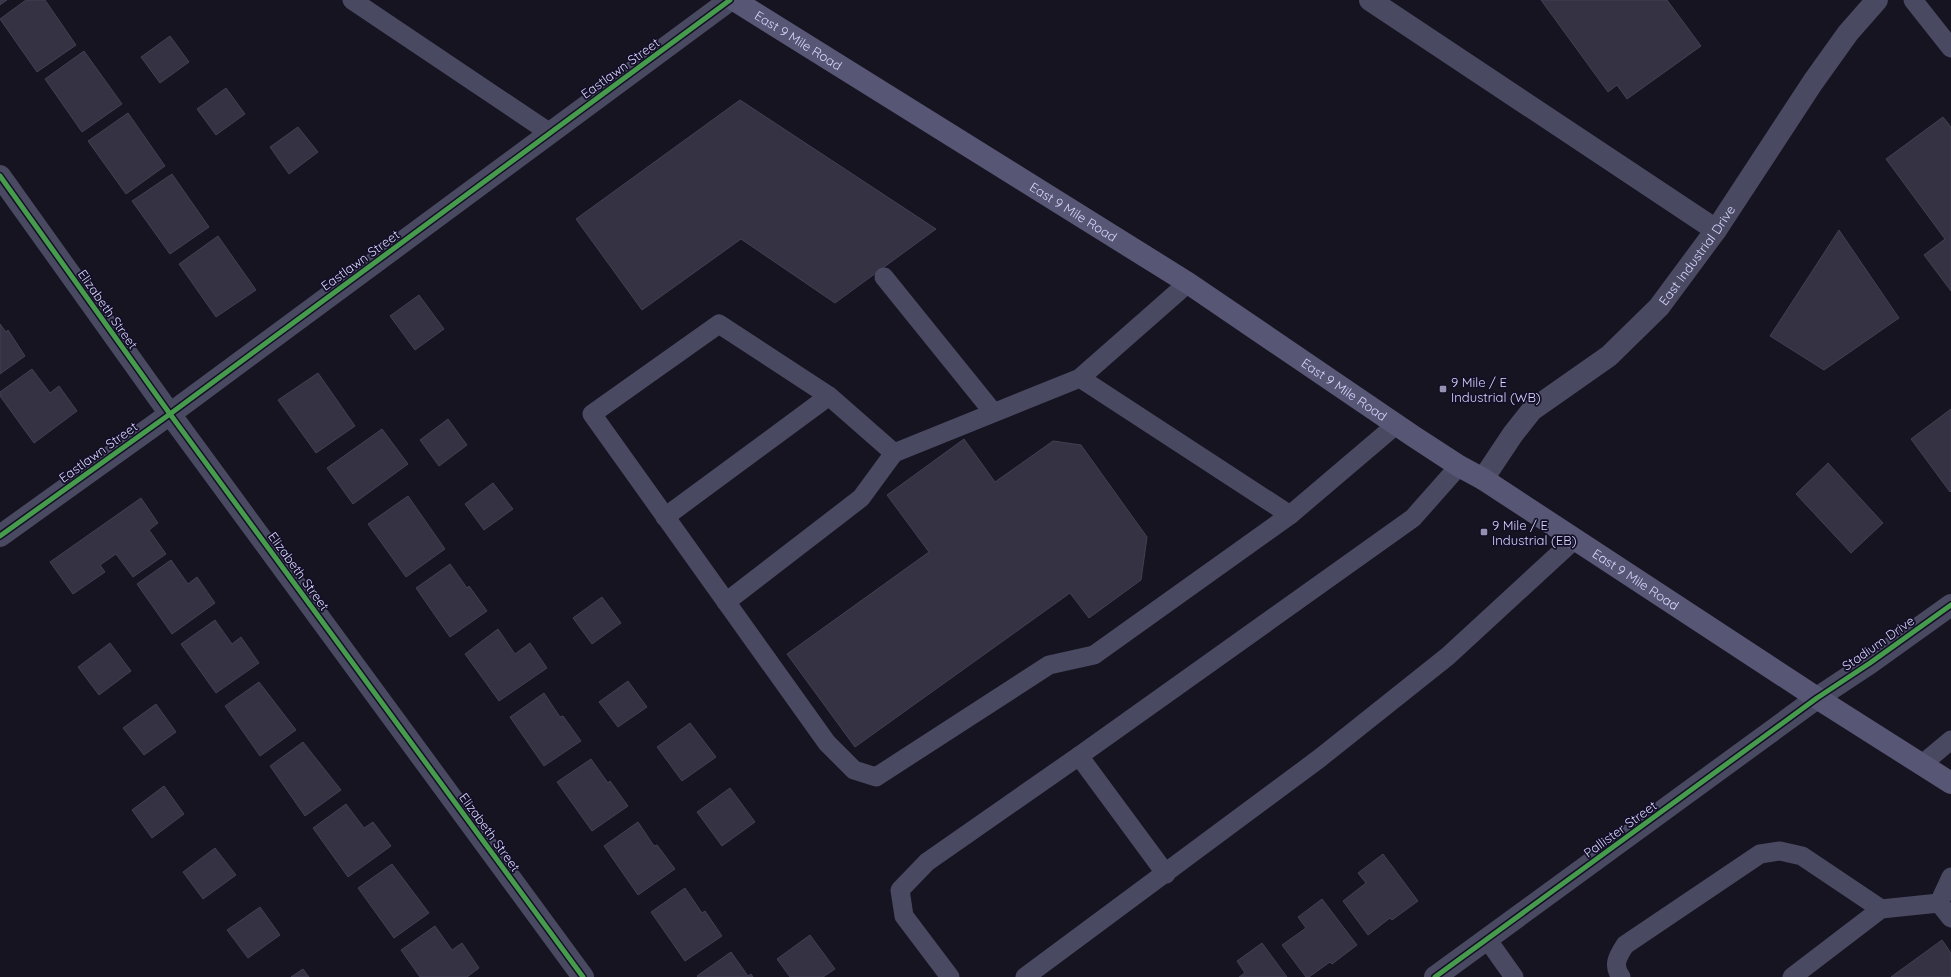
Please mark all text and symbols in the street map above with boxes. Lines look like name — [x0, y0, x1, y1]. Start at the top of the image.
street label: East 9 Mile Road — [752, 7, 845, 73]
street label: Eastlawn Street — [578, 34, 662, 102]
street label: East 9 Mile Road — [1027, 178, 1120, 245]
street label: East Industrial Drive — [1655, 202, 1738, 308]
street label: Eastlawn Street — [318, 226, 402, 294]
street label: Elizabeth Street — [75, 266, 141, 352]
street label: East 9 Mile Road — [1299, 355, 1390, 424]
place label: 9 Mile / E Industrial (WB) — [1451, 374, 1541, 405]
marker: 9 Mile / E Industrial (WB) — [1438, 384, 1448, 394]
street label: Eastlawn Street — [56, 418, 140, 486]
place label: 9 Mile / E Industrial (EB) — [1492, 517, 1577, 548]
marker: 9 Mile / E Industrial (EB) — [1479, 527, 1489, 537]
street label: Elizabeth Street — [265, 529, 333, 613]
street label: East 9 Mile Road — [1590, 545, 1682, 613]
street label: Stadium Drive — [1839, 612, 1917, 674]
street label: Elizabeth Street — [456, 790, 524, 874]
street label: Pallister Street — [1580, 797, 1660, 861]

